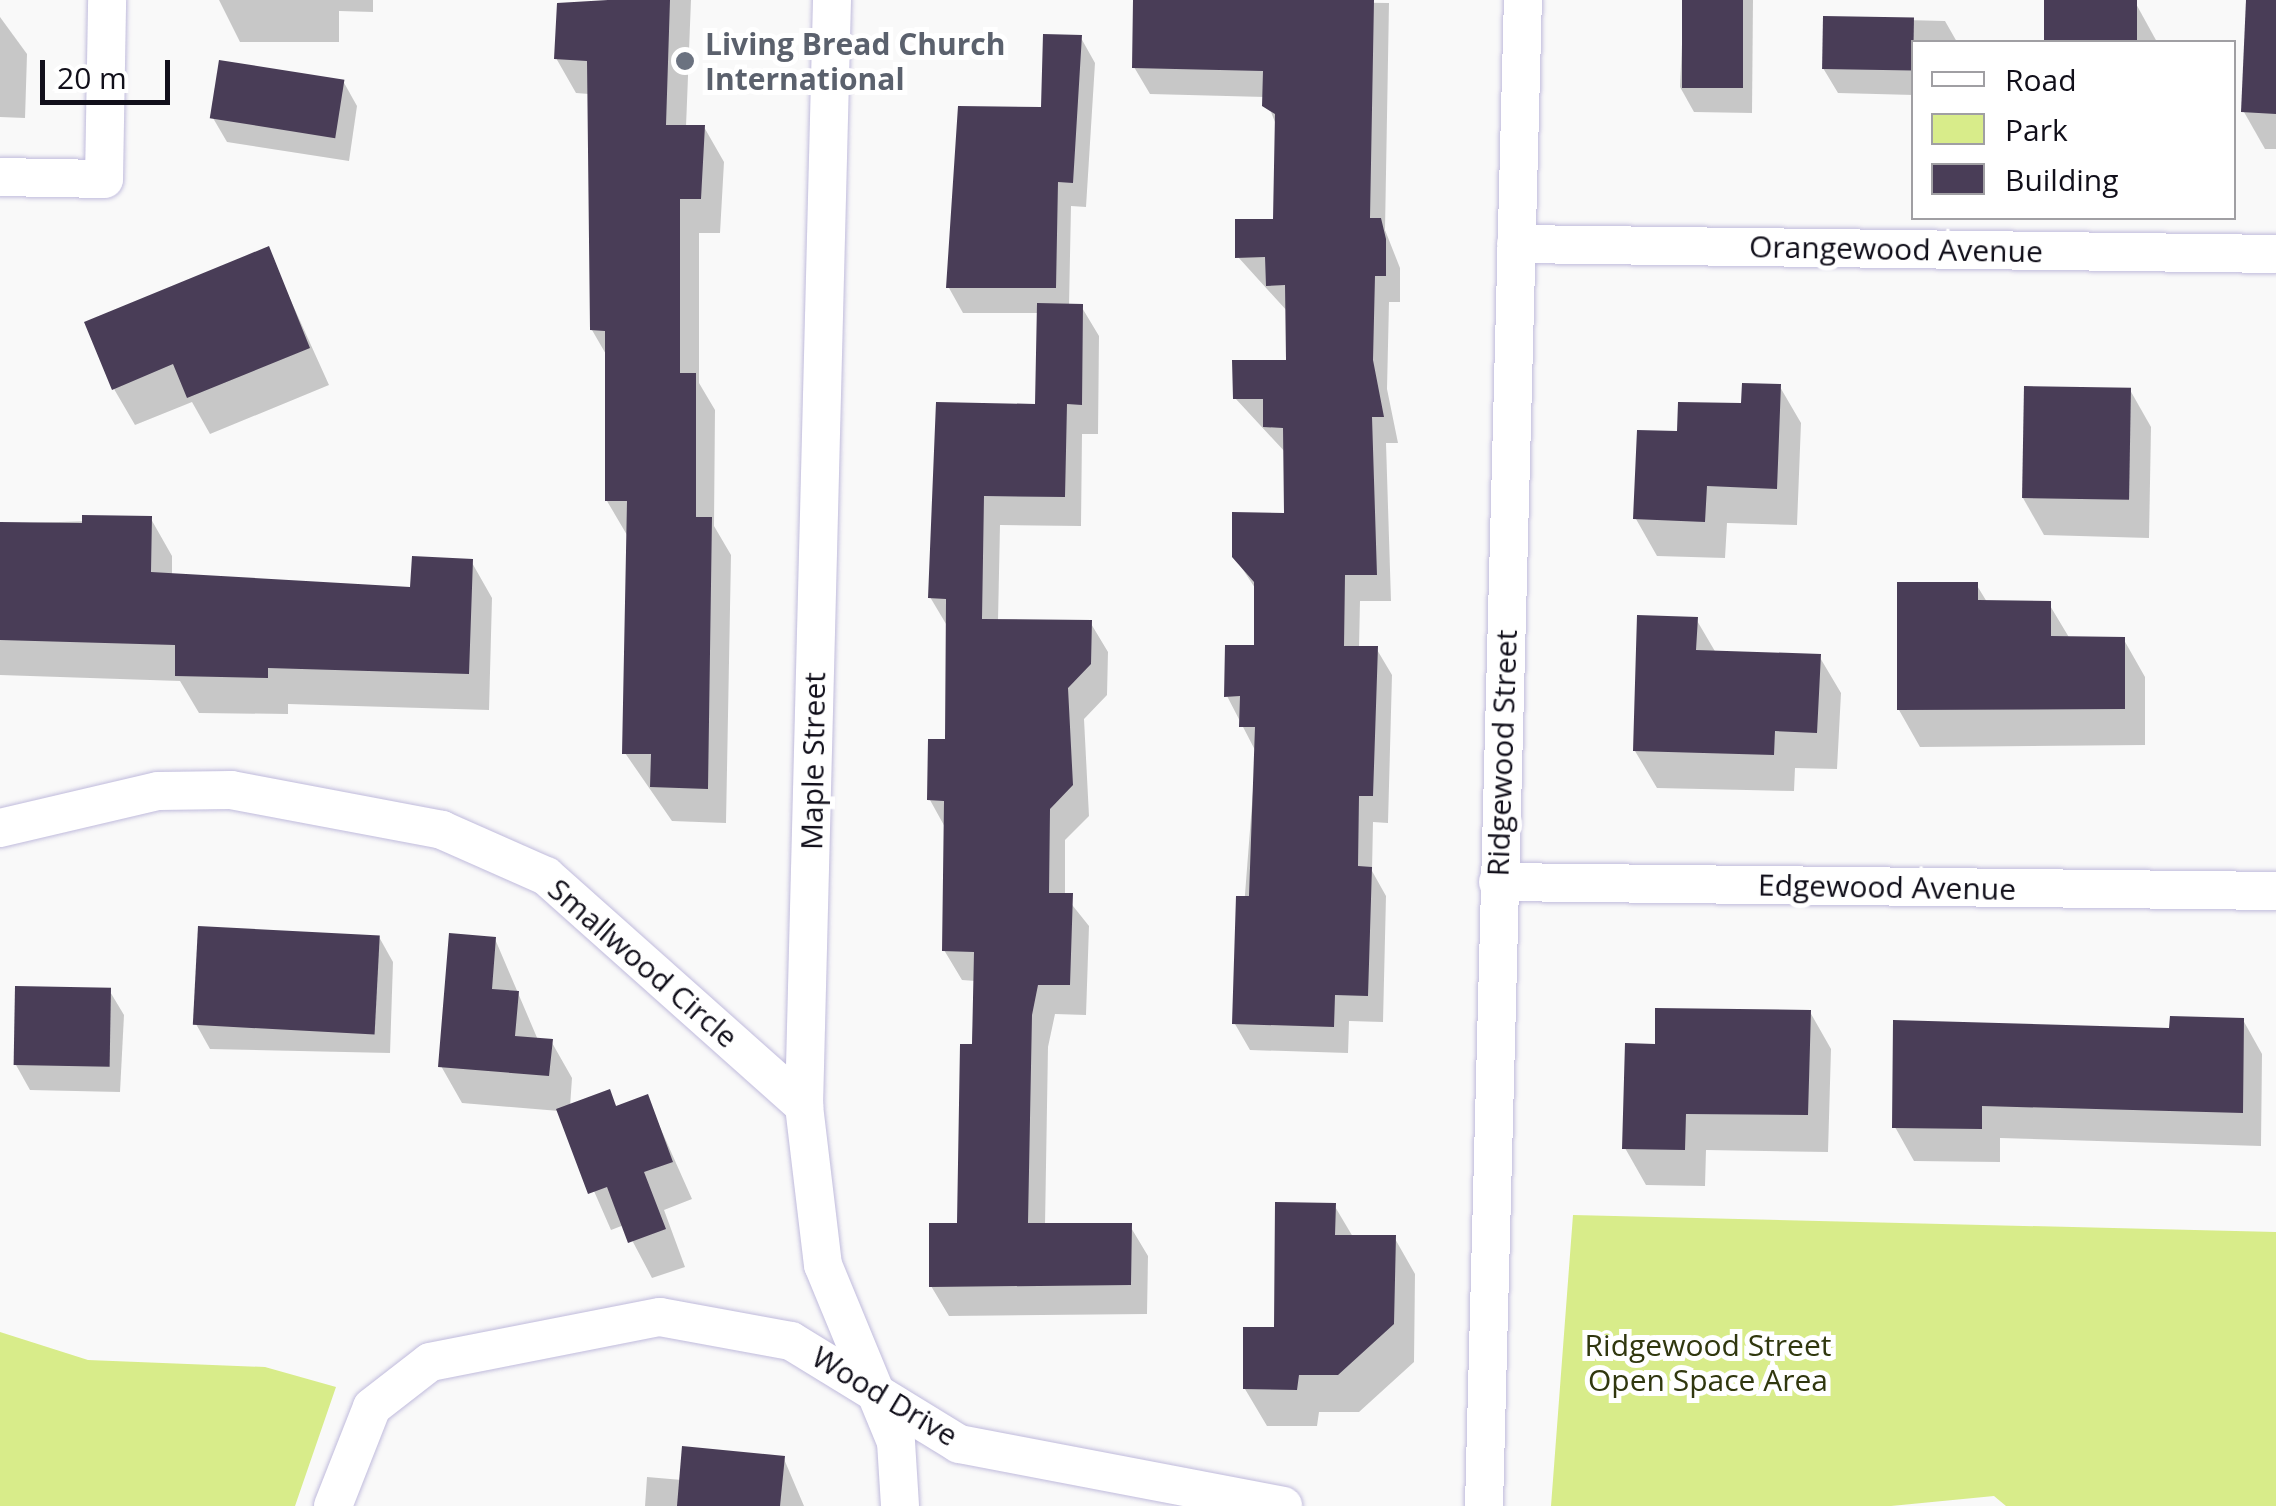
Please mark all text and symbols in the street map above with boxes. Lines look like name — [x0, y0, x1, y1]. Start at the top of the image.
place label: Living Bread Church International — [705, 26, 1005, 96]
scale bar — [45, 40, 175, 102]
legend — [1911, 40, 2236, 220]
marker: Living Bread Church International — [674, 50, 696, 72]
text: 20 m — [57, 57, 127, 98]
text: Road — [2005, 59, 2077, 100]
text: Park — [2005, 109, 2068, 150]
text: Building — [2005, 159, 2119, 200]
street label: Orangewood Avenue — [1749, 228, 2043, 270]
street label: Ridgewood Street — [1480, 629, 1524, 877]
street label: Maple Street — [793, 672, 833, 850]
street label: Edgewood Avenue — [1758, 867, 2016, 907]
street label: Smallwood Circle — [541, 871, 745, 1055]
park label: Ridgewood Street Open Space Area — [1585, 1327, 1831, 1398]
street label: Wood Drive — [806, 1338, 964, 1454]

